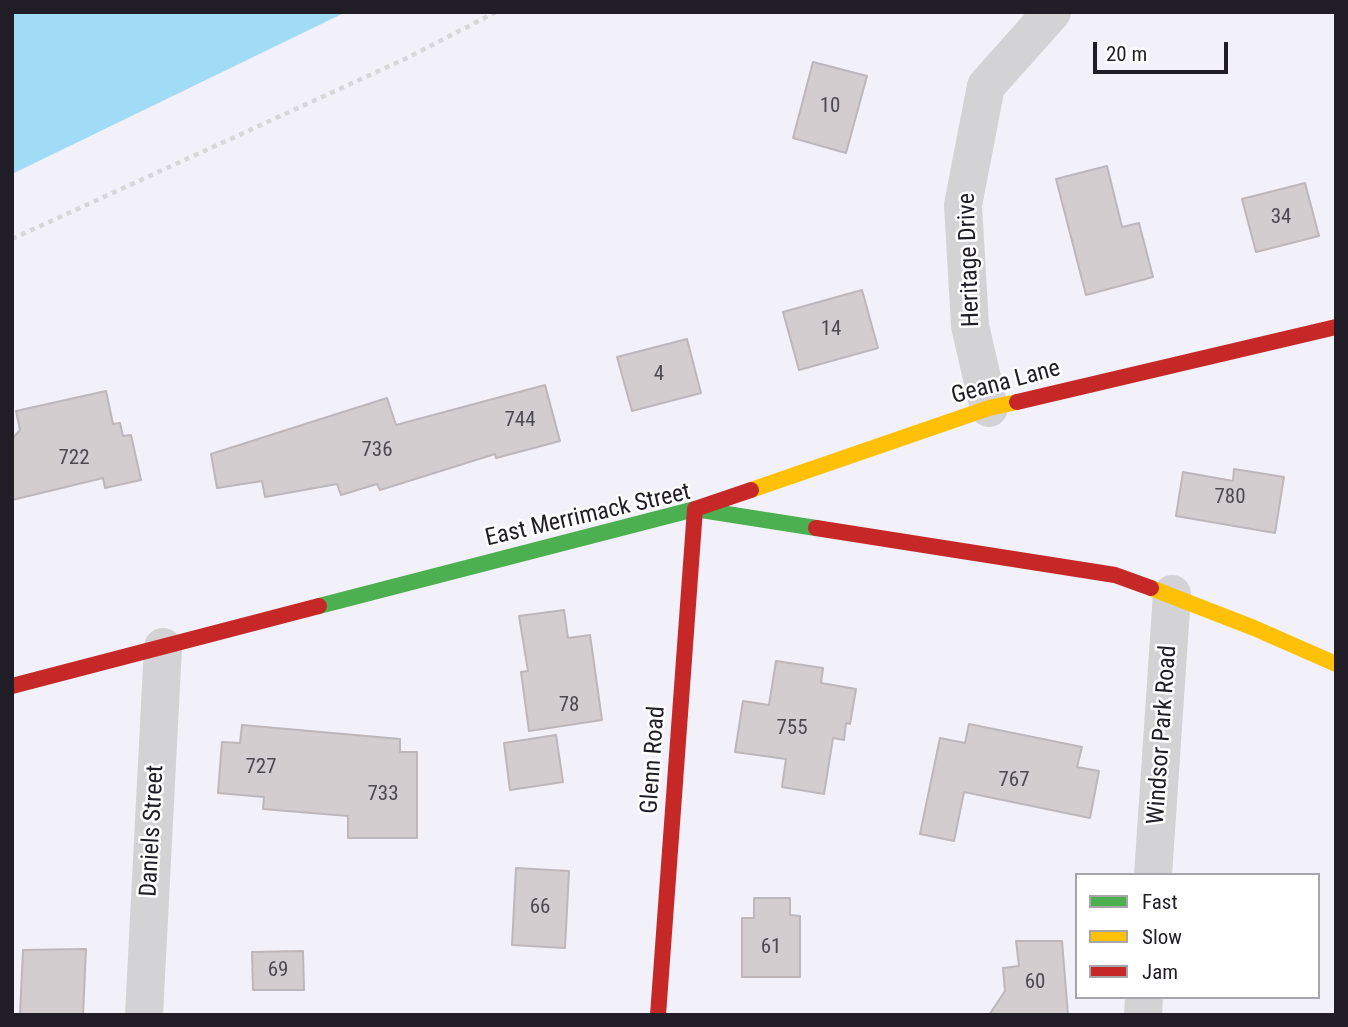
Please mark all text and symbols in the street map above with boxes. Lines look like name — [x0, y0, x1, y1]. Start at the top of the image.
scale bar — [1096, 28, 1231, 72]
text: 20 m — [1106, 42, 1147, 66]
house number: 10 — [820, 94, 840, 120]
street label: Heritage Drive — [953, 193, 987, 327]
house number: 34 — [1271, 205, 1291, 231]
house number: 14 — [821, 317, 841, 343]
street label: Geana Lane — [948, 355, 1064, 411]
house number: 4 — [654, 362, 664, 388]
house number: 744 — [504, 408, 536, 434]
house number: 736 — [361, 438, 393, 464]
house number: 722 — [58, 446, 90, 472]
street label: East Merrimack Street — [483, 478, 693, 554]
house number: 780 — [1214, 485, 1246, 511]
street label: Windsor Park Road — [1142, 644, 1184, 826]
house number: 78 — [559, 693, 579, 719]
street label: Glenn Road — [636, 705, 672, 815]
house number: 755 — [776, 716, 808, 742]
house number: 727 — [245, 755, 277, 781]
street label: Daniels Street — [135, 764, 171, 898]
house number: 767 — [998, 768, 1030, 794]
house number: 733 — [367, 782, 399, 808]
legend — [1075, 873, 1320, 999]
text: Fast — [1142, 890, 1178, 914]
house number: 66 — [530, 895, 550, 921]
text: Slow — [1142, 925, 1182, 949]
house number: 61 — [761, 935, 781, 961]
house number: 69 — [268, 958, 288, 984]
text: Jam — [1142, 960, 1178, 984]
house number: 60 — [1025, 970, 1045, 996]

